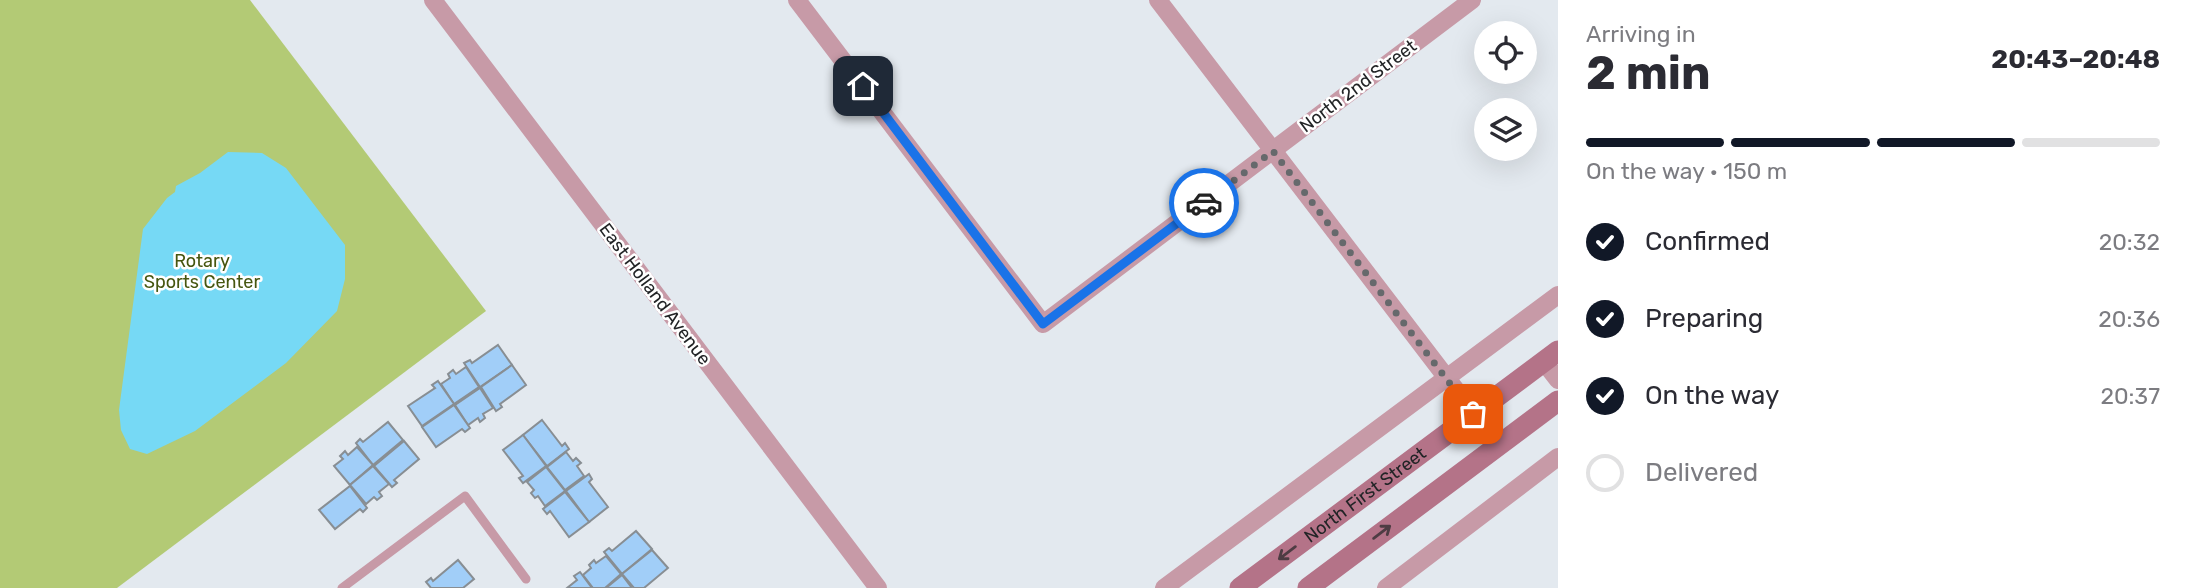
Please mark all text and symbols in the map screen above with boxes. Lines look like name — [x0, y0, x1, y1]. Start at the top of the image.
text: Arriving in — [1586, 20, 1696, 48]
map controls — [1474, 21, 1537, 161]
button: locate — [1474, 21, 1537, 84]
street label: North 2nd Street — [1295, 35, 1421, 137]
text: 20:43–20:48 — [1991, 44, 2160, 75]
text: 2 min — [1586, 46, 1711, 101]
pin — [833, 56, 893, 116]
icon: home — [844, 67, 882, 105]
button: layers — [1474, 98, 1537, 161]
text: On the way · 150 m — [1586, 157, 1787, 185]
courier — [1169, 168, 1239, 238]
icon: car — [1185, 184, 1223, 222]
street label: East Holland Avenue — [594, 219, 716, 369]
icon: check — [1586, 223, 1624, 261]
text: Confirmed — [1645, 226, 1770, 257]
text: 20:32 — [2099, 228, 2160, 256]
park label: Rotary Sports Center — [144, 250, 260, 293]
icon: check — [1586, 300, 1624, 338]
text: Preparing — [1645, 303, 1763, 334]
text: 20:36 — [2098, 305, 2160, 333]
icon: check — [1586, 377, 1624, 415]
text: On the way — [1645, 380, 1779, 411]
text: 20:37 — [2100, 382, 2160, 410]
pin — [1443, 384, 1503, 444]
icon: bag — [1454, 395, 1492, 433]
street label: North First Street — [1300, 442, 1430, 547]
text: Delivered — [1645, 457, 1758, 488]
one-way arrow — [1372, 525, 1391, 539]
one-way arrow — [1278, 545, 1297, 560]

